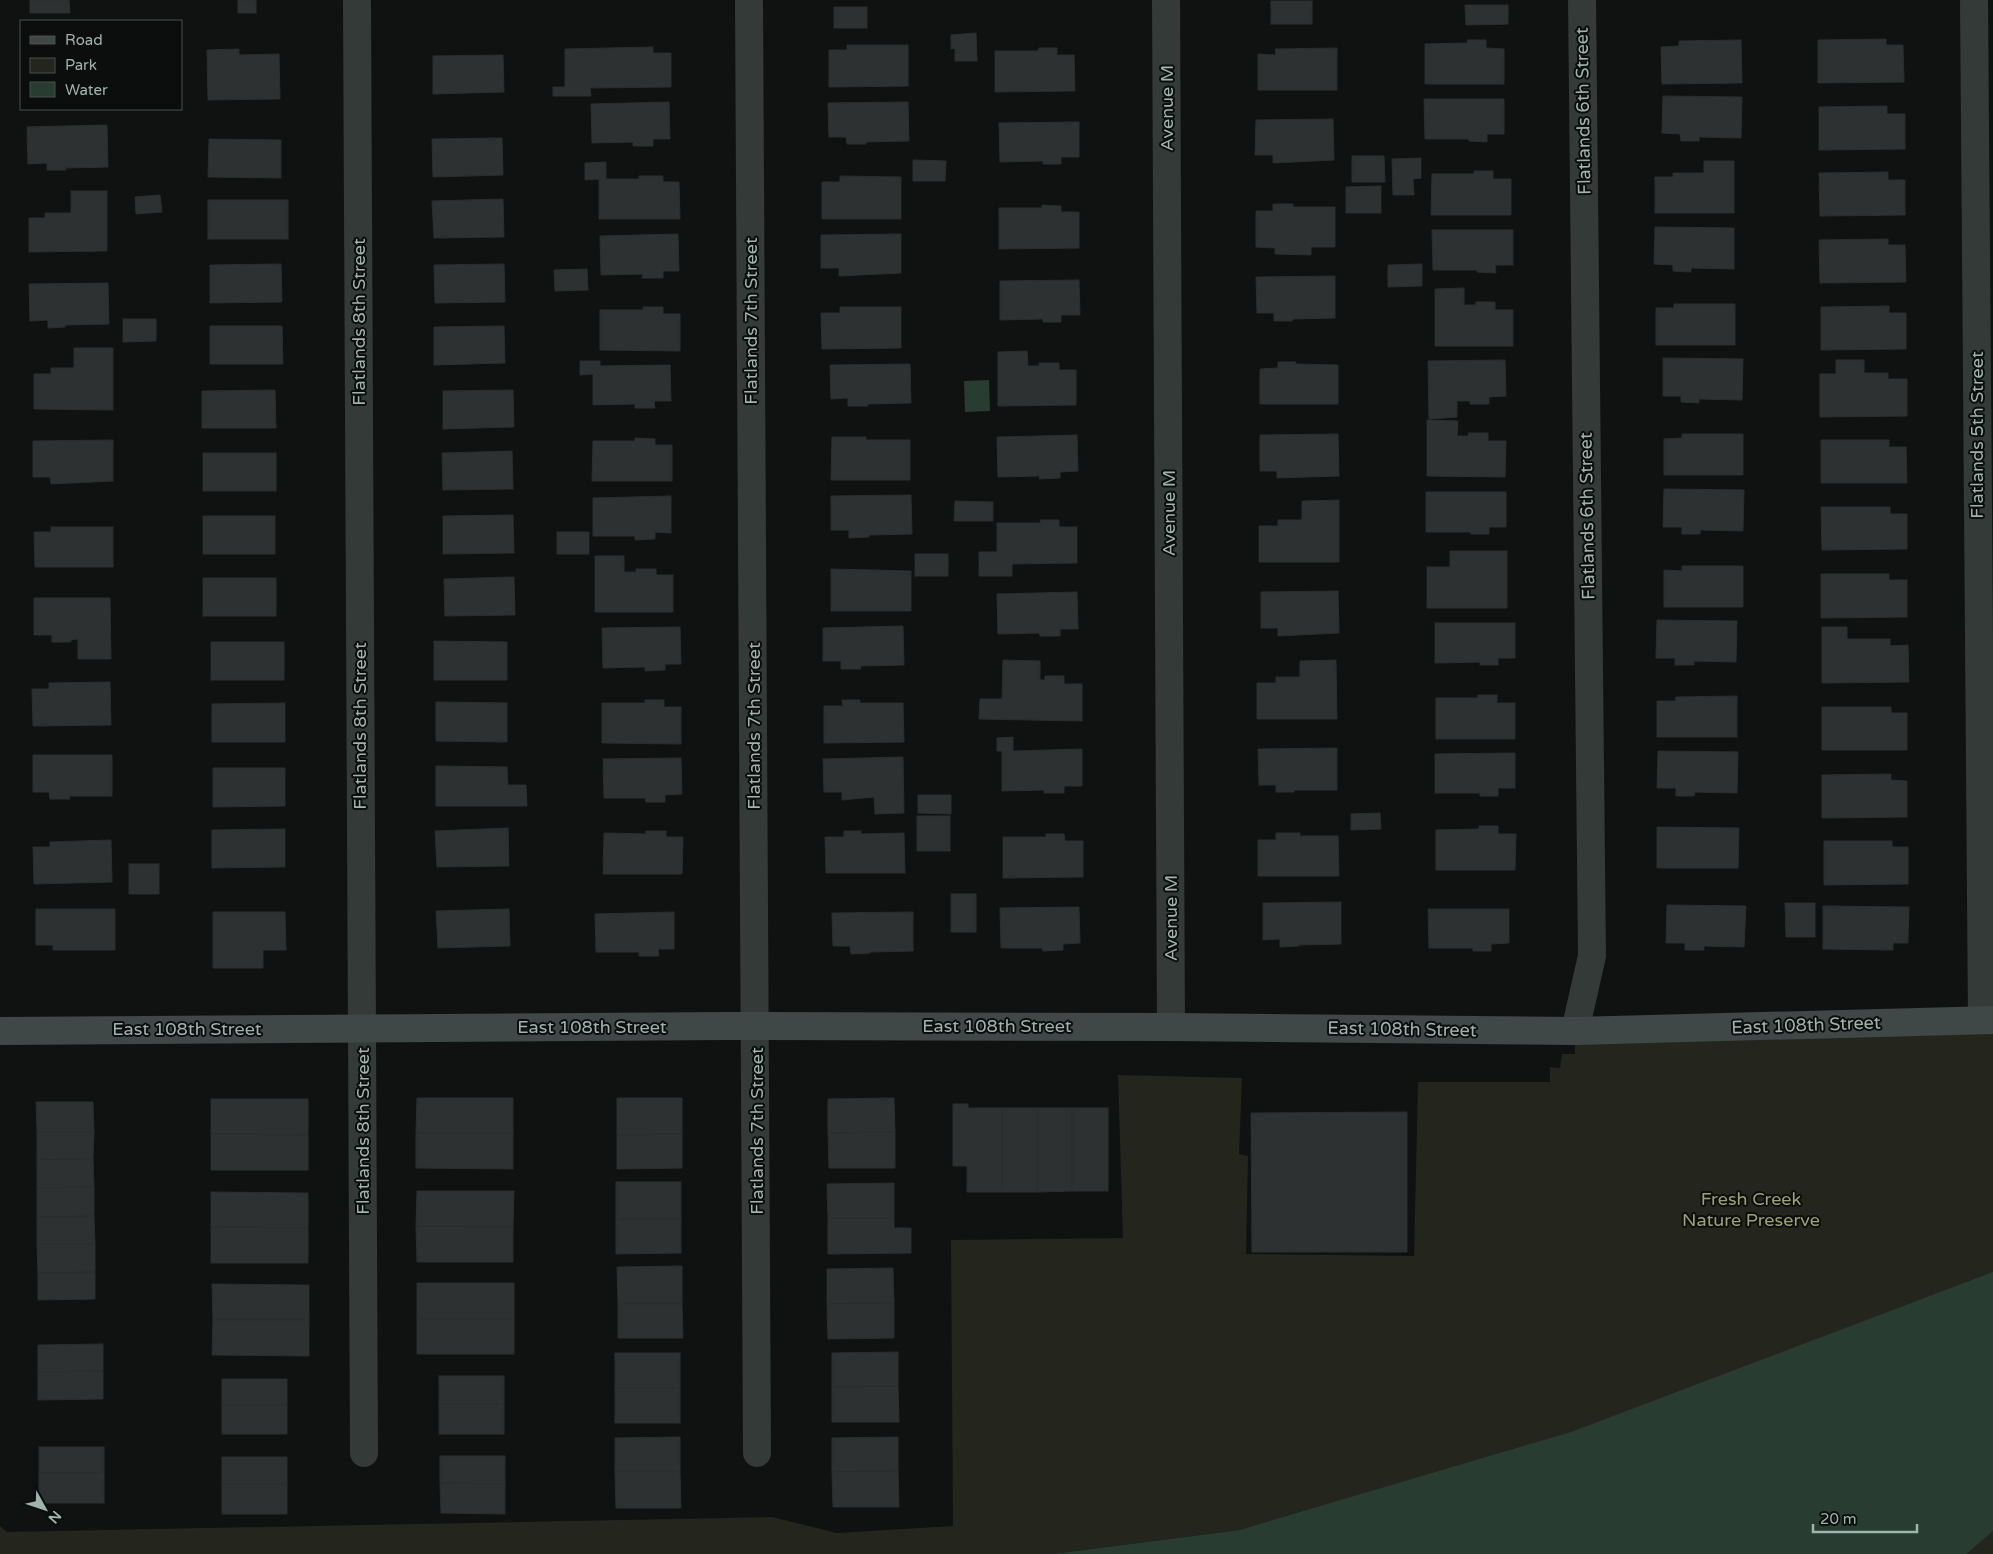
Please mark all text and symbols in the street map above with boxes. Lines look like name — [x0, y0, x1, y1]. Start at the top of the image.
legend — [20, 20, 182, 110]
street label: Flatlands 6th Street — [1571, 27, 1595, 195]
text: Road — [65, 31, 103, 49]
text: Park — [65, 56, 97, 74]
street label: Avenue M — [1156, 65, 1178, 151]
text: Water — [65, 81, 108, 99]
street label: Flatlands 7th Street — [740, 237, 762, 405]
street label: Flatlands 8th Street — [348, 238, 370, 406]
street label: Flatlands 5th Street — [1966, 351, 1988, 519]
street label: Flatlands 6th Street — [1575, 432, 1599, 600]
street label: Avenue M — [1158, 470, 1180, 556]
street label: Flatlands 8th Street — [349, 642, 371, 810]
street label: Flatlands 7th Street — [743, 642, 765, 810]
street label: Avenue M — [1160, 875, 1182, 961]
street label: East 108th Street — [1731, 1011, 1881, 1039]
street label: East 108th Street — [922, 1015, 1072, 1037]
street label: East 108th Street — [517, 1016, 667, 1038]
street label: East 108th Street — [1327, 1017, 1477, 1041]
street label: East 108th Street — [112, 1018, 262, 1040]
street label: Flatlands 8th Street — [352, 1047, 374, 1215]
street label: Flatlands 7th Street — [746, 1047, 768, 1215]
park label: Fresh Creek Nature Preserve — [1682, 1188, 1820, 1231]
north arrow — [20, 1484, 70, 1534]
scale bar — [1813, 1502, 1917, 1534]
text: N — [44, 1507, 65, 1527]
text: 20 m — [1820, 1510, 1857, 1528]

